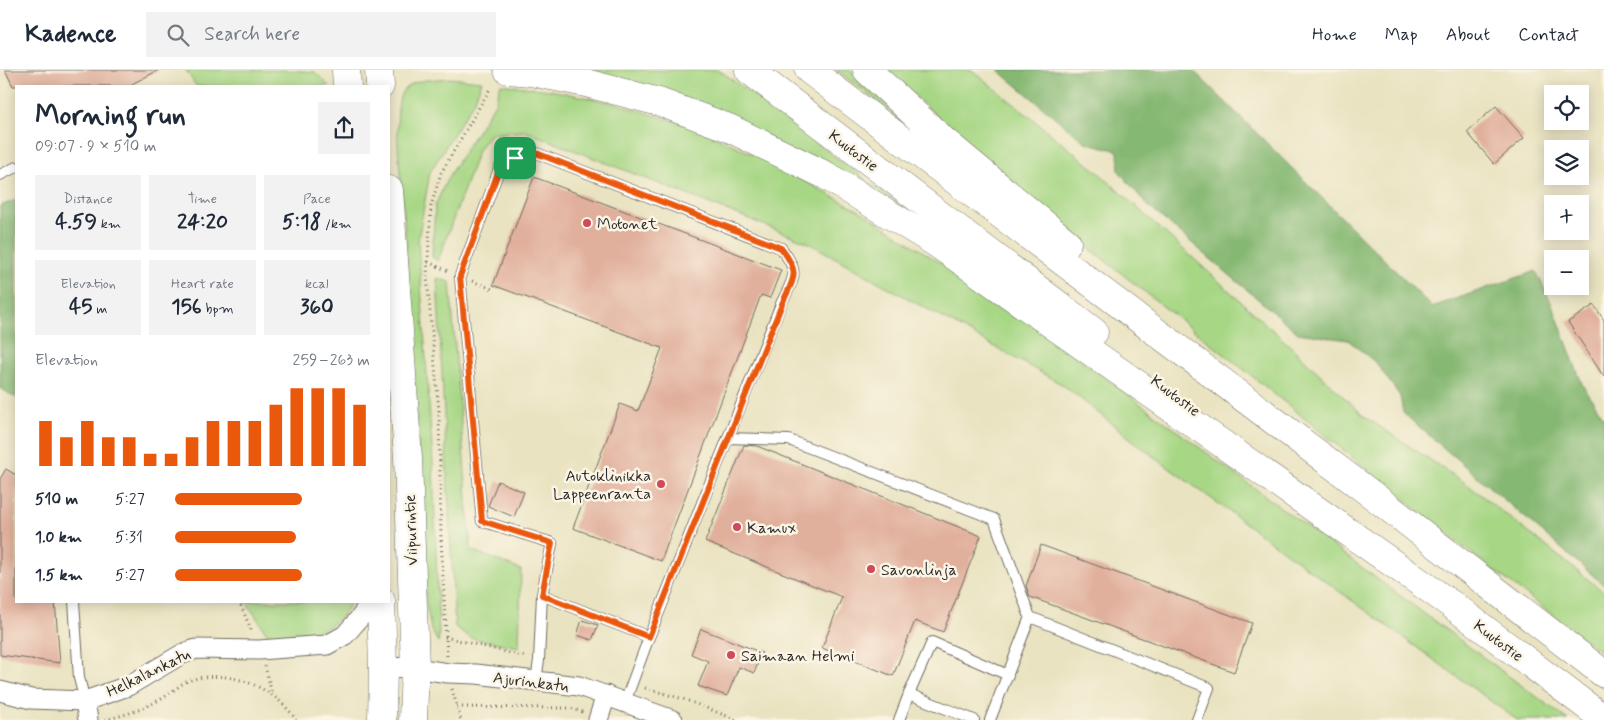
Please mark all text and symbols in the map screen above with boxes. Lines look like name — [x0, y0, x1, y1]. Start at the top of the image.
search box — [146, 12, 496, 57]
text: Kadence — [25, 19, 116, 50]
icon: search — [164, 21, 192, 49]
text: Search here — [204, 22, 300, 47]
text: Home — [1312, 23, 1357, 47]
text: Map — [1385, 23, 1418, 47]
text: About — [1446, 23, 1490, 47]
text: Contact — [1518, 23, 1579, 47]
map controls — [1544, 85, 1589, 295]
button: locate — [1544, 85, 1589, 130]
text: Morning run — [35, 98, 186, 135]
button: share — [318, 102, 370, 154]
street label: Kuutostie — [824, 125, 882, 177]
text: 09:07 · 9 × 510 m — [35, 136, 157, 157]
pin — [494, 137, 536, 179]
button: layers — [1544, 140, 1589, 185]
icon: arrive — [501, 144, 529, 172]
text: Distance — [64, 190, 113, 208]
text: Time — [188, 190, 217, 208]
text: Pace — [303, 190, 331, 208]
button: + — [1544, 195, 1589, 240]
text: 4.59 — [55, 208, 97, 236]
text: 24:20 — [177, 208, 228, 236]
text: 5:18 — [282, 208, 321, 236]
place label: Motonet — [597, 214, 658, 235]
text: km — [97, 215, 121, 233]
text: /km — [321, 215, 352, 233]
marker: Motonet — [581, 217, 593, 229]
button: − — [1544, 250, 1589, 295]
text: Elevation — [61, 275, 116, 293]
text: Heart rate — [171, 275, 234, 293]
text: kcal — [305, 275, 329, 293]
text: 45 — [69, 293, 92, 321]
text: 156 — [171, 293, 202, 321]
text: 360 — [300, 293, 334, 321]
text: m — [92, 300, 107, 318]
text: bpm — [202, 300, 234, 318]
text: Elevation — [35, 350, 98, 371]
text: 259–263 m — [293, 350, 370, 371]
street label: Kuutostie — [1146, 370, 1204, 422]
place label: Autoklinikka Lappeenranta — [553, 466, 651, 505]
marker: Autoklinikka Lappeenranta — [655, 478, 667, 490]
text: 510 m — [35, 489, 78, 510]
text: 5:27 — [115, 489, 145, 510]
street label: Viipurintie — [400, 494, 423, 566]
place label: Kamux — [747, 518, 796, 539]
marker: Kamux — [731, 521, 743, 533]
text: 1.0 km — [35, 527, 82, 548]
text: 5:31 — [115, 527, 143, 548]
place label: Savonlinja — [881, 560, 957, 581]
marker: Savonlinja — [865, 563, 877, 575]
text: 1.5 km — [35, 565, 83, 586]
text: 5:27 — [115, 565, 145, 586]
street label: Kuutostie — [1469, 615, 1527, 667]
street label: Helkalankatu — [103, 644, 195, 703]
place label: Saimaan Helmi — [741, 646, 855, 667]
marker: Saimaan Helmi — [725, 649, 737, 661]
street label: Ajurinkatu — [492, 667, 570, 698]

